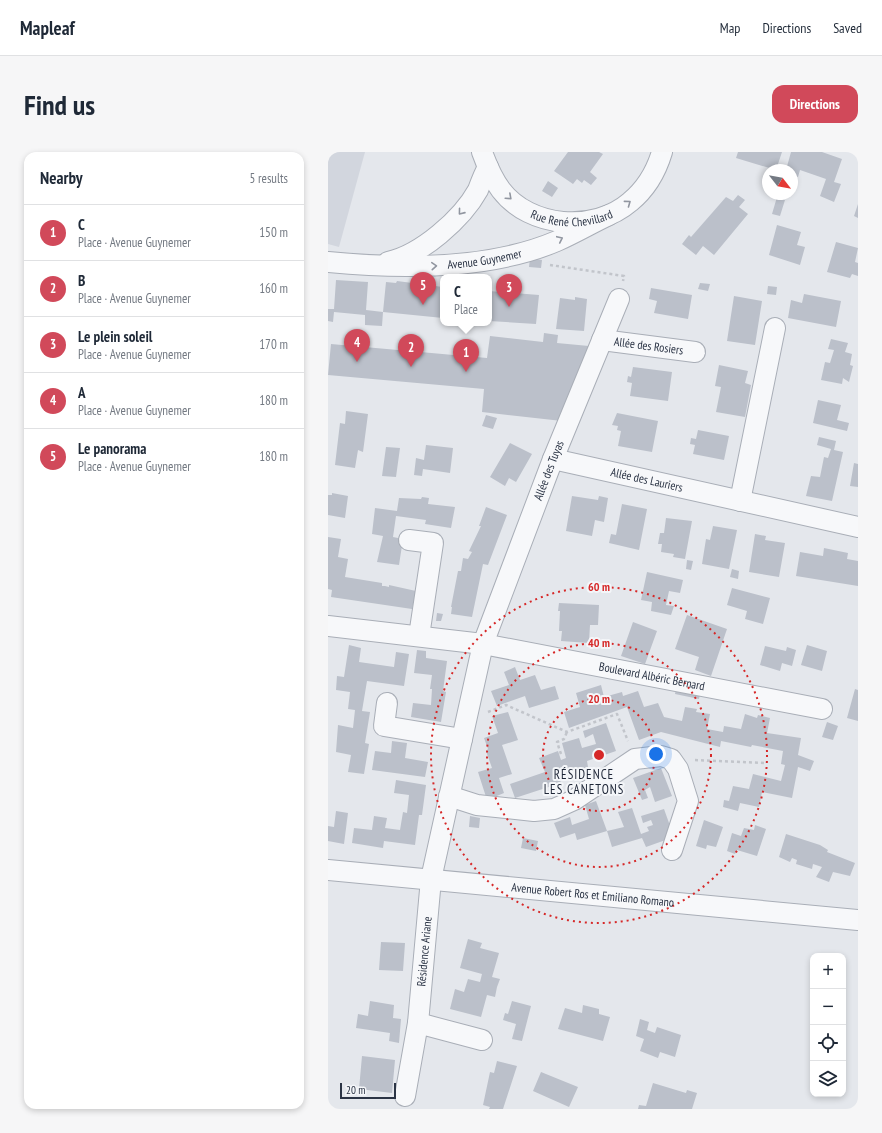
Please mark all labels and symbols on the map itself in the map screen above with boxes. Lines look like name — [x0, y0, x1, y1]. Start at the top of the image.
north arrow — [762, 164, 798, 200]
one-way arrow — [504, 192, 512, 200]
one-way arrow — [623, 201, 630, 208]
street label: Rue René Chevillard — [528, 206, 615, 229]
one-way arrow — [458, 208, 465, 215]
one-way arrow — [556, 236, 564, 244]
street label: Avenue Guynemer — [447, 245, 524, 272]
one-way arrow — [431, 262, 437, 270]
pin: 5 — [410, 272, 436, 305]
pin: 3 — [496, 274, 522, 307]
pin: 4 — [344, 329, 370, 362]
pin: 2 — [398, 334, 424, 367]
street label: Allée des Rosiers — [613, 334, 684, 357]
pin: 1 — [453, 339, 479, 372]
street label: Allée des Tuyas — [530, 438, 567, 502]
street label: Allée des Lauriers — [609, 464, 684, 495]
text: 60 m — [588, 579, 610, 594]
text: 40 m — [588, 635, 610, 650]
street label: Boulevard Albéric Bernard — [598, 658, 706, 693]
text: 20 m — [588, 691, 610, 706]
your location — [646, 744, 666, 764]
centre of rings — [592, 748, 606, 762]
district label: RÉSIDENCE LES CANETONS — [544, 766, 624, 798]
street label: Avenue Robert Ros et Emiliano Romano — [511, 879, 675, 910]
street label: Résidence Ariane — [413, 916, 435, 987]
scale bar — [340, 1081, 396, 1100]

